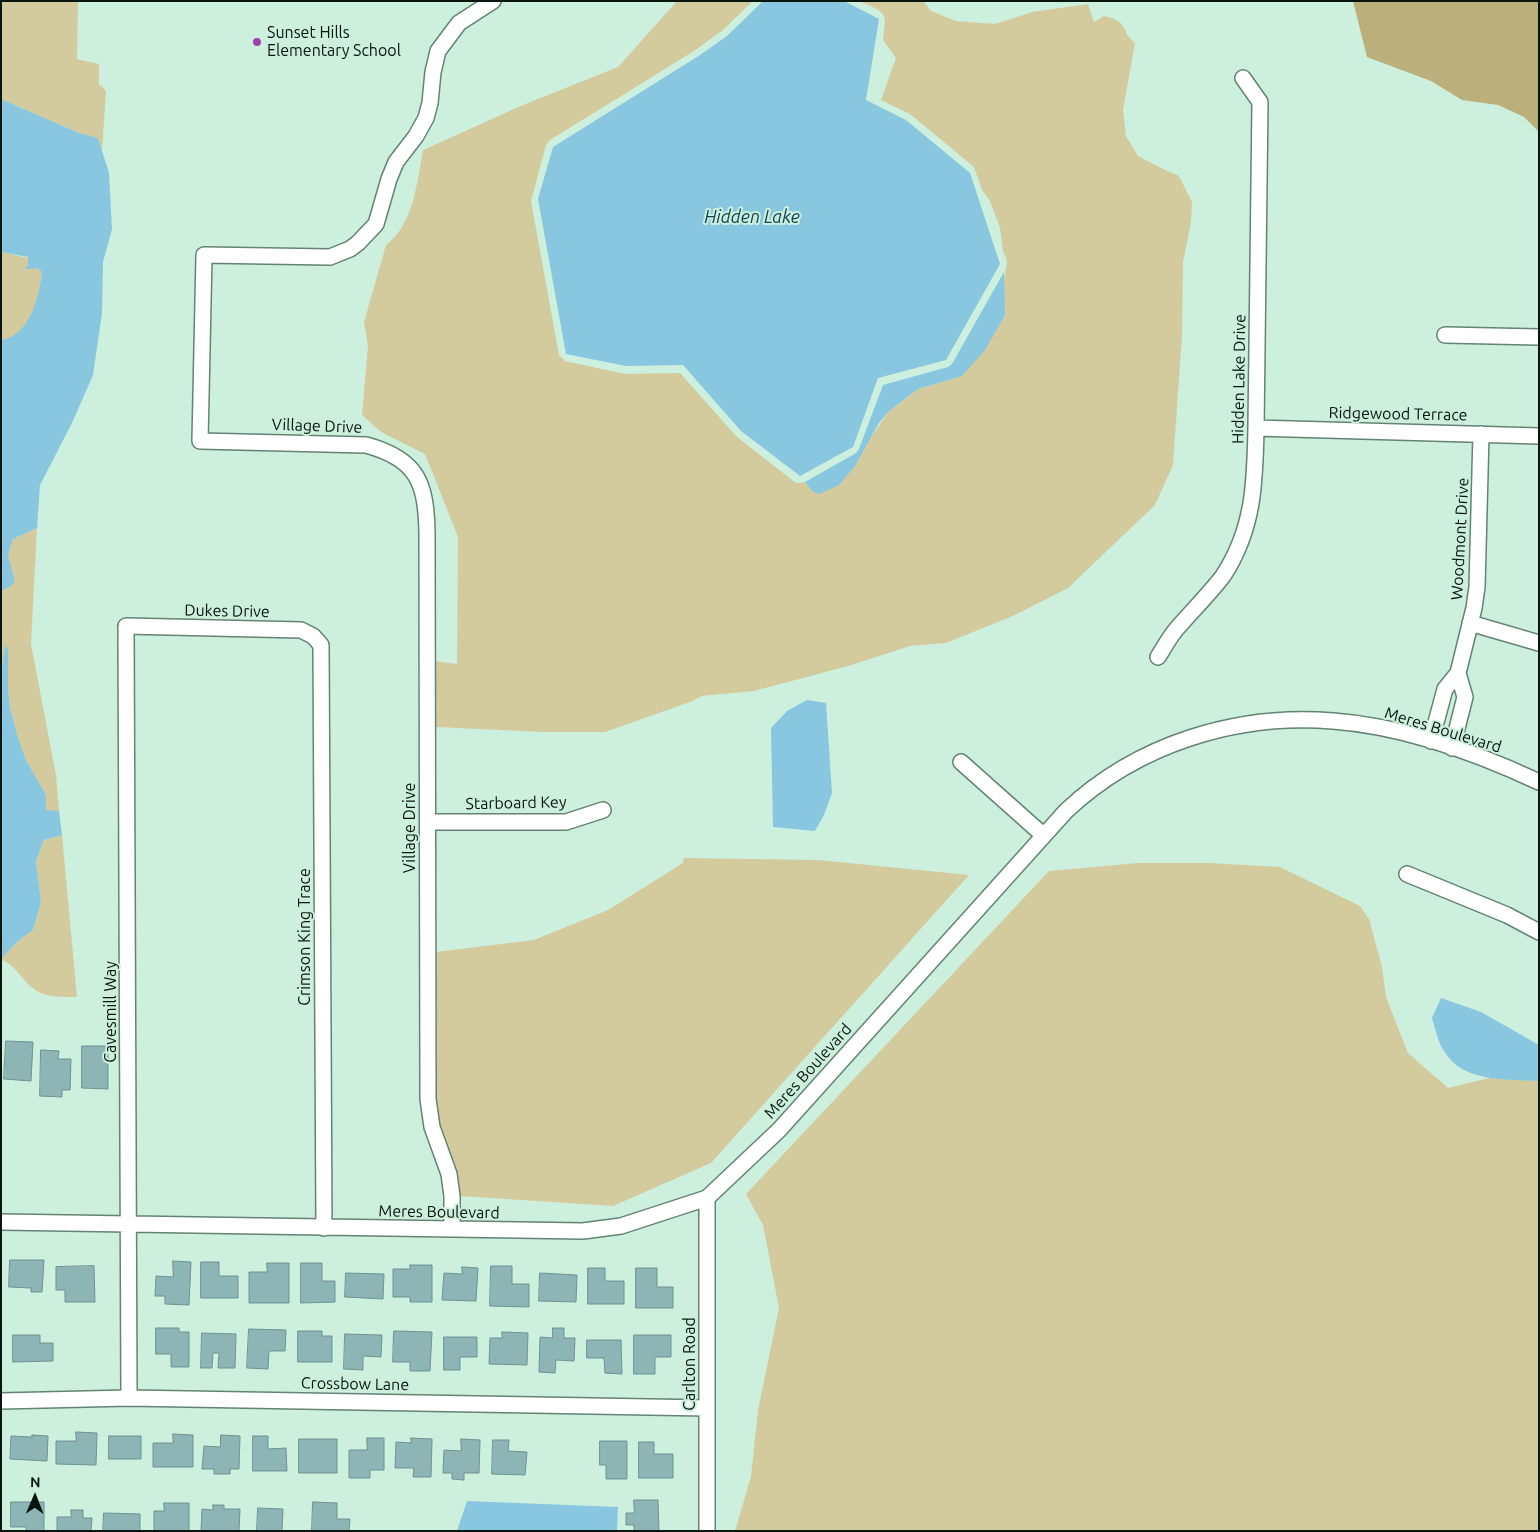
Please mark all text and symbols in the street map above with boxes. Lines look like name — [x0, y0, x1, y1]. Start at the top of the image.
place label: Sunset Hills Elementary School — [267, 23, 401, 61]
marker: Sunset Hills Elementary School — [251, 36, 263, 48]
water label: Hidden Lake — [704, 206, 800, 228]
street label: Hidden Lake Drive — [1228, 314, 1250, 444]
street label: Ridgewood Terrace — [1328, 403, 1468, 425]
street label: Village Drive — [271, 415, 363, 437]
street label: Woodmont Drive — [1447, 477, 1473, 601]
street label: Dukes Drive — [184, 601, 270, 621]
street label: Meres Boulevard — [1382, 703, 1504, 757]
street label: Village Drive — [400, 783, 420, 873]
street label: Starboard Key — [465, 793, 567, 813]
street label: Crimson King Trace — [295, 868, 315, 1006]
street label: Cavesmill Way — [101, 961, 121, 1063]
street label: Meres Boulevard — [760, 1019, 856, 1123]
street label: Meres Boulevard — [378, 1201, 500, 1223]
street label: Carlton Road — [680, 1317, 700, 1411]
street label: Crossbow Lane — [301, 1373, 409, 1395]
north arrow — [10, 1472, 60, 1522]
text: N — [30, 1474, 41, 1490]

